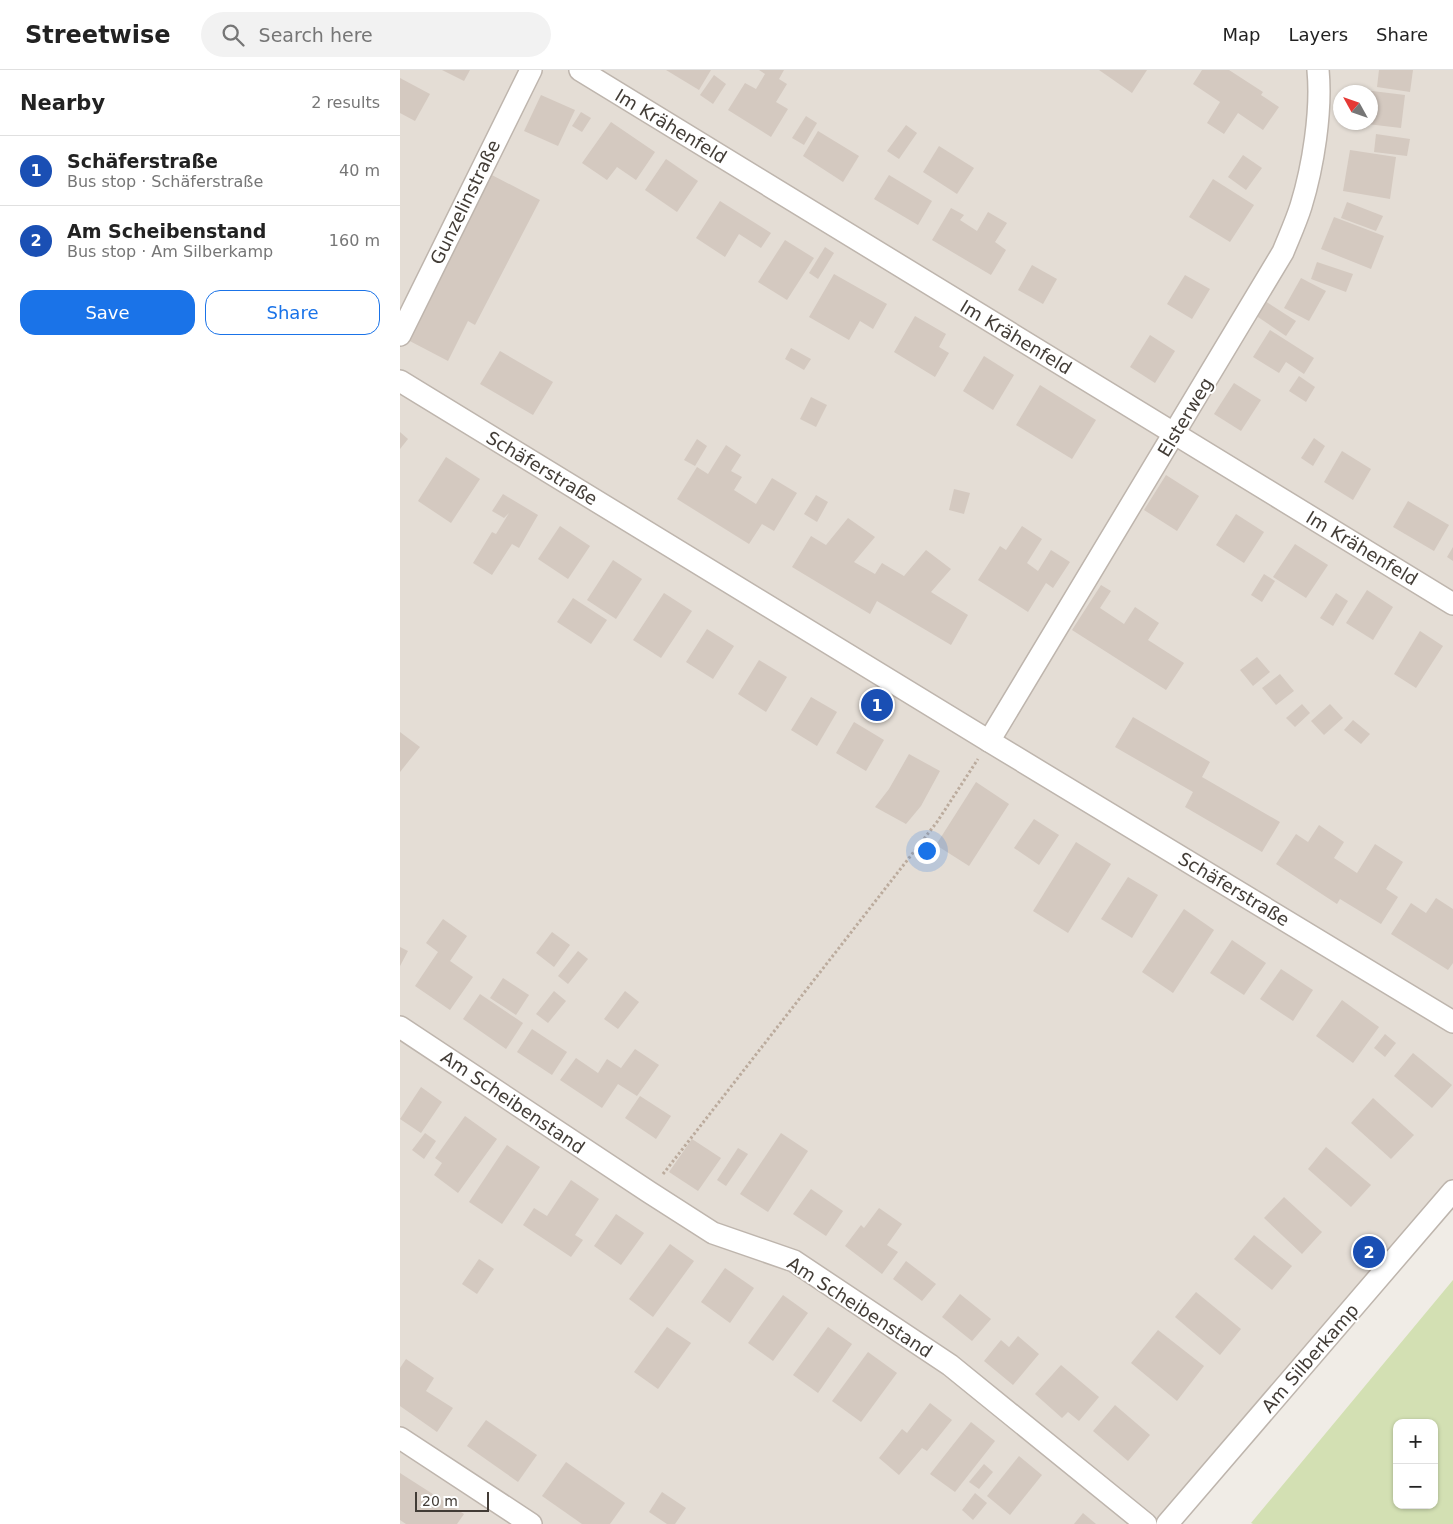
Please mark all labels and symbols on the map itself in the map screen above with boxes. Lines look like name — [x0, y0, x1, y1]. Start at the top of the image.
street label: Im Krähenfeld — [611, 84, 731, 168]
north arrow — [1333, 85, 1378, 130]
street label: Gunzelinstraße — [426, 136, 504, 268]
street label: Im Krähenfeld — [956, 295, 1076, 379]
street label: Elsterweg — [1153, 374, 1217, 460]
street label: Schäferstraße — [483, 427, 601, 509]
street label: Im Krähenfeld — [1302, 506, 1422, 590]
pin: 1 — [861, 686, 893, 724]
your location — [914, 838, 940, 864]
street label: Schäferstraße — [1175, 848, 1293, 930]
street label: Am Scheibenstand — [437, 1046, 589, 1158]
pin: 2 — [1353, 1233, 1385, 1271]
street label: Am Scheibenstand — [784, 1252, 936, 1362]
street label: Am Silberkamp — [1257, 1299, 1363, 1417]
scale bar — [415, 1489, 489, 1512]

